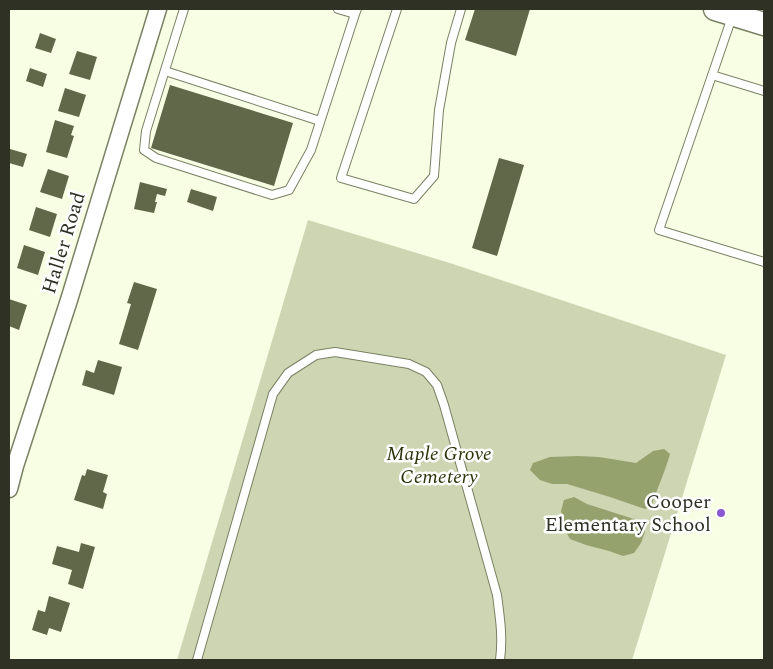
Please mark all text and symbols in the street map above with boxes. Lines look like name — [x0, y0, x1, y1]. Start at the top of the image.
street label: Haller Road — [34, 188, 94, 298]
park label: Maple Grove Cemetery — [386, 439, 492, 492]
place label: Cooper Elementary School — [545, 487, 711, 540]
marker: Cooper Elementary School — [715, 507, 727, 519]

